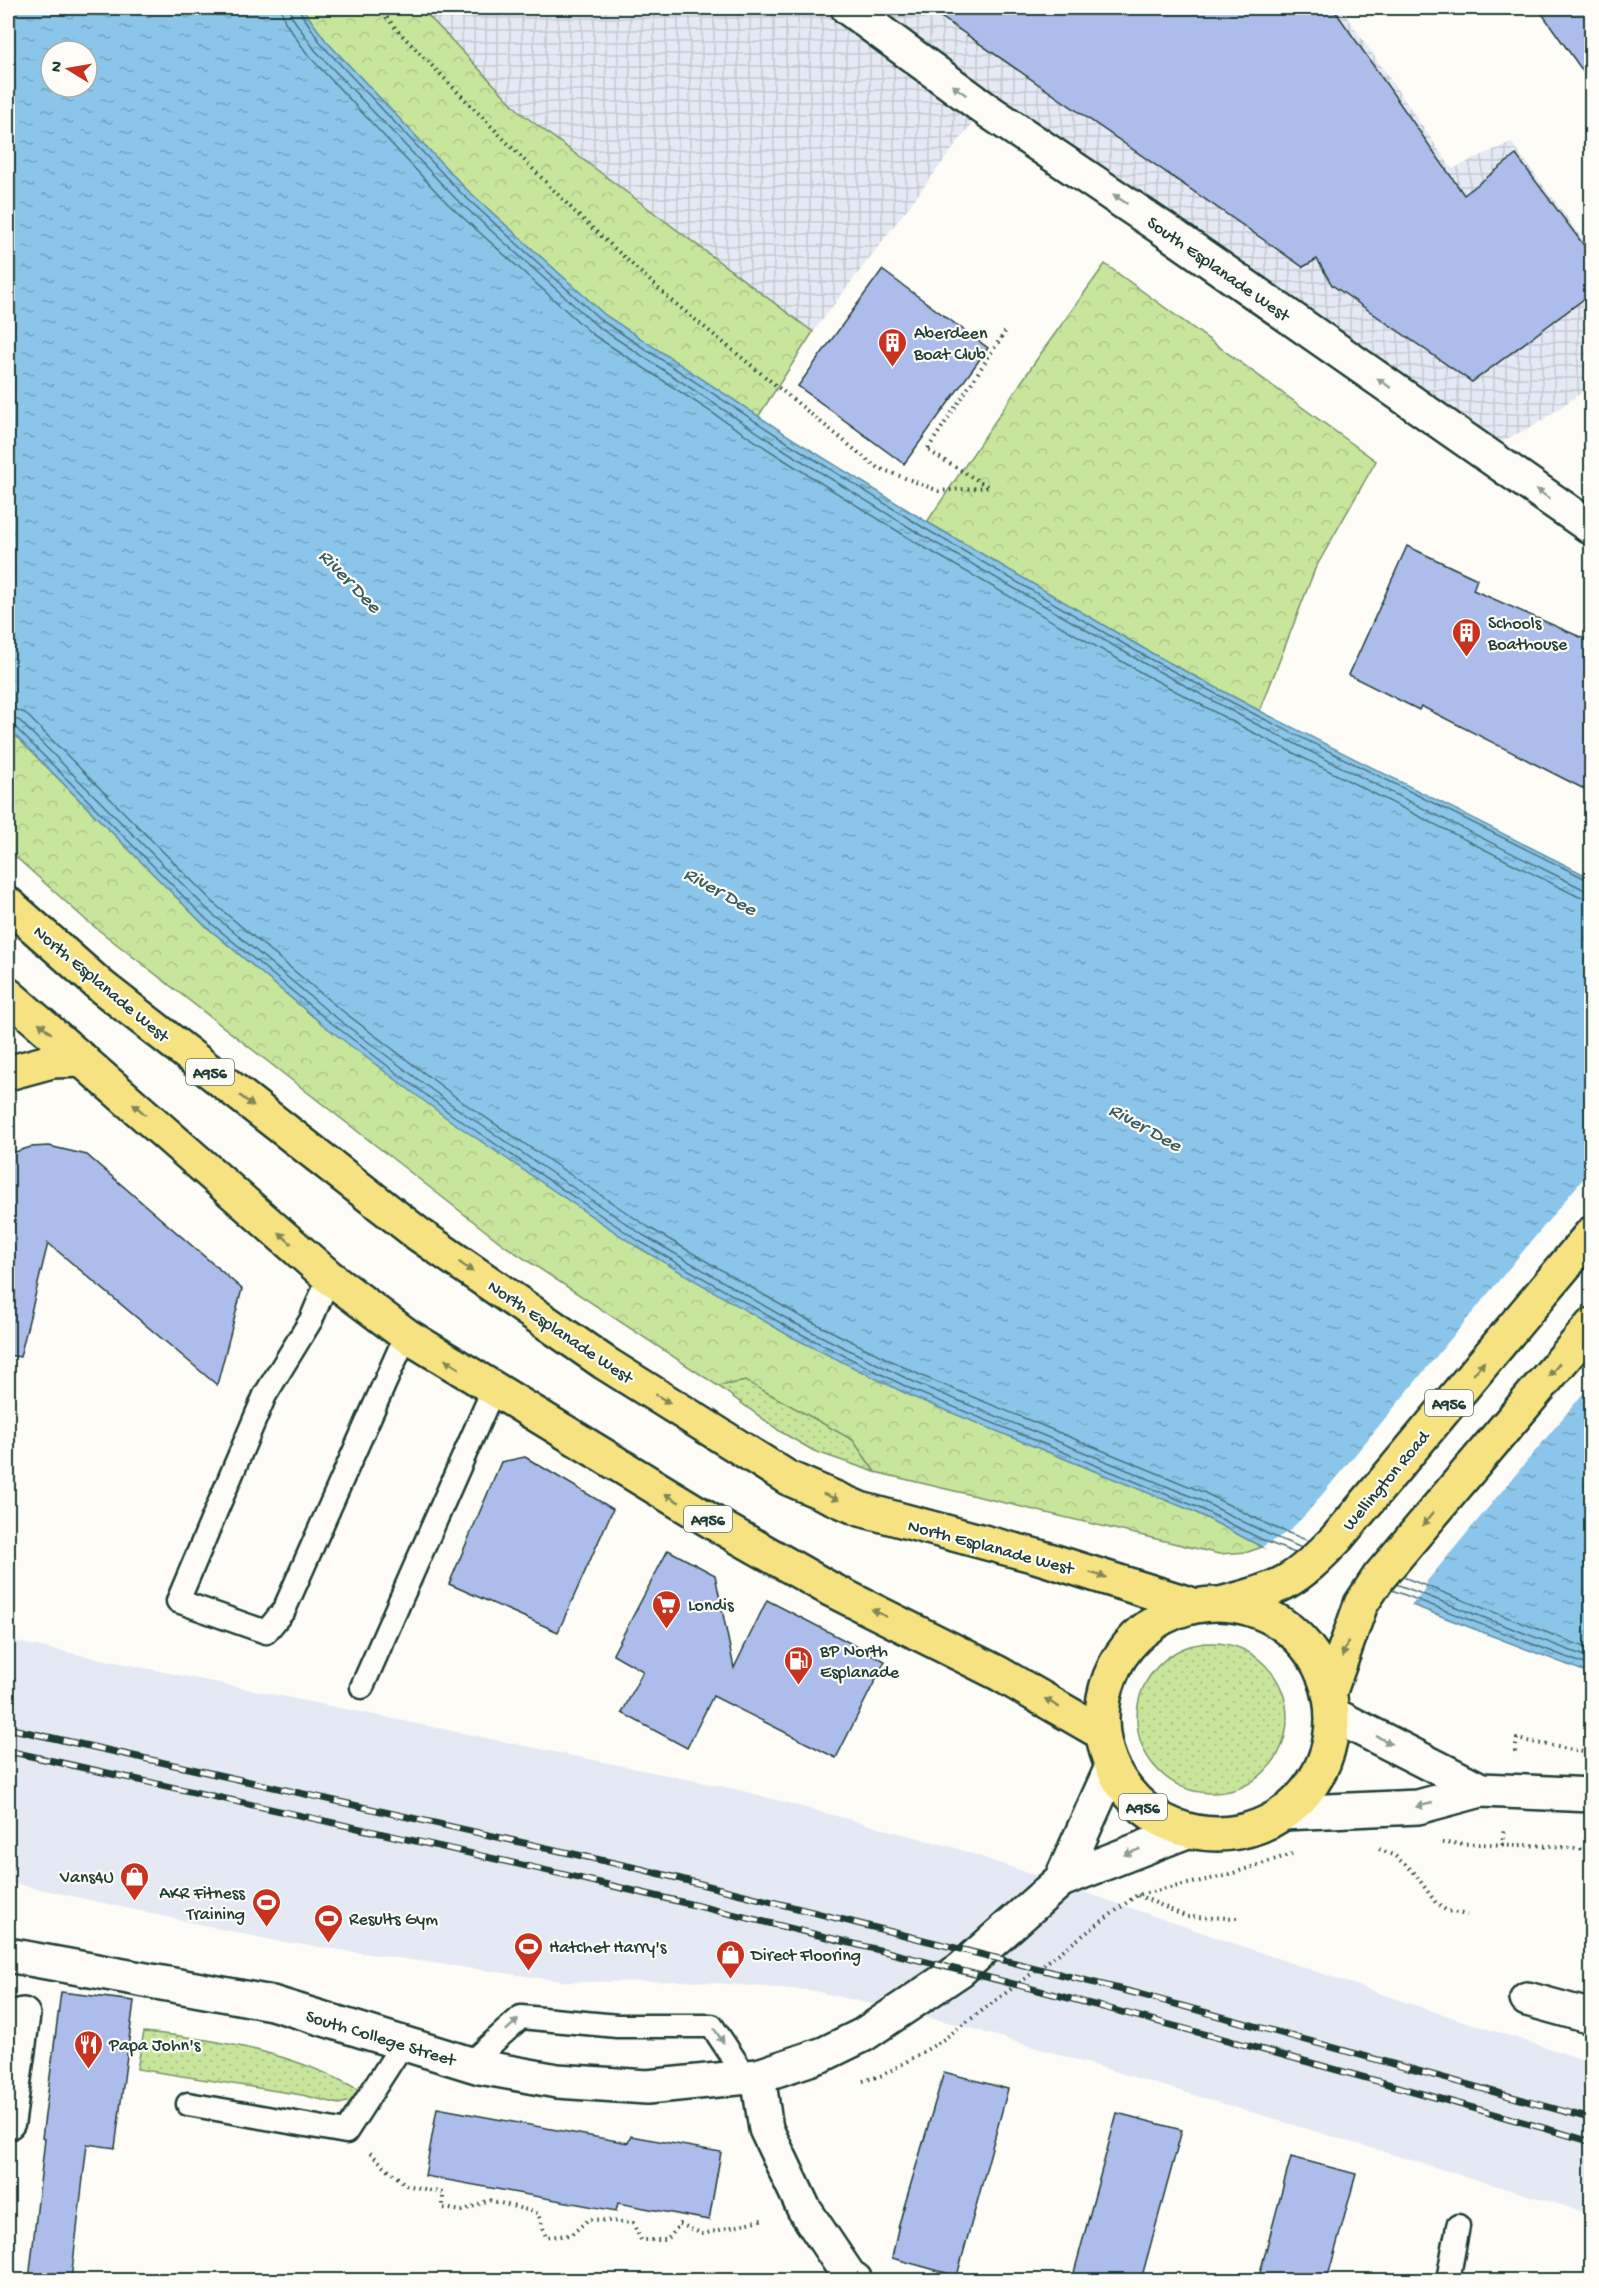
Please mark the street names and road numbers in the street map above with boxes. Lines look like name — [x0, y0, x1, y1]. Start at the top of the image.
street label: South Esplanade West — [1142, 213, 1294, 328]
street label: North Esplanade West — [28, 922, 174, 1049]
road number: A956 — [186, 1059, 234, 1085]
street label: North Esplanade West — [483, 1277, 638, 1390]
road number: A956 — [1425, 1390, 1473, 1416]
street label: Wellington Road — [1339, 1426, 1436, 1536]
road number: A956 — [684, 1506, 732, 1532]
street label: North Esplanade West — [905, 1516, 1077, 1581]
road number: A956 — [1119, 1794, 1167, 1820]
street label: South College Street — [303, 2007, 459, 2073]

